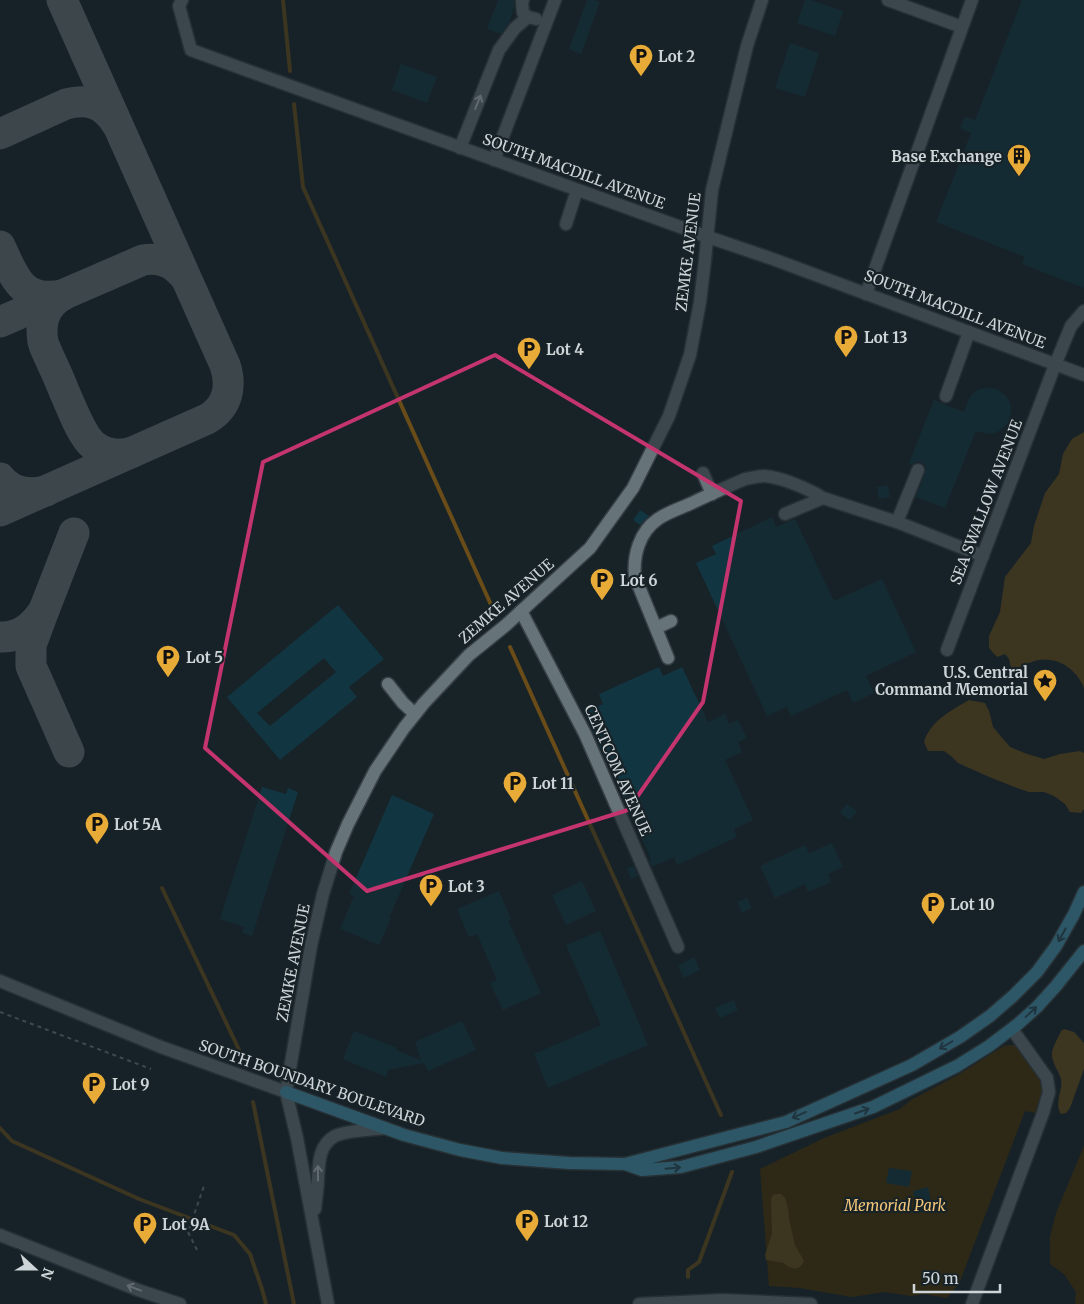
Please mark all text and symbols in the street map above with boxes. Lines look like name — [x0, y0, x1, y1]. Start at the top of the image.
parking icon: Lot 2 — [628, 43, 654, 77]
place label: Lot 2 — [658, 47, 695, 66]
one-way arrow — [473, 95, 483, 110]
street label: SOUTH MACDILL AVENUE — [480, 129, 668, 213]
building icon: Base Exchange — [1006, 143, 1032, 177]
place label: Base Exchange — [891, 147, 1002, 166]
street label: ZEMKE AVENUE — [671, 191, 705, 313]
street label: SOUTH MACDILL AVENUE — [862, 266, 1049, 353]
parking icon: Lot 13 — [833, 324, 859, 358]
place label: Lot 13 — [864, 328, 908, 347]
parking icon: Lot 4 — [516, 336, 542, 370]
place label: Lot 4 — [546, 340, 584, 359]
street label: SEA SWALLOW AVENUE — [946, 416, 1026, 587]
street label: ZEMKE AVENUE — [455, 554, 558, 647]
parking icon: Lot 6 — [589, 567, 615, 601]
place label: Lot 6 — [620, 571, 658, 590]
parking icon: Lot 5 — [155, 644, 181, 678]
place label: Lot 5 — [186, 648, 223, 667]
place label: U.S. Central Command Memorial — [875, 663, 1028, 699]
place icon: U.S. Central Command Memorial — [1032, 668, 1058, 702]
street label: CENTCOM AVENUE — [580, 701, 656, 839]
parking icon: Lot 11 — [502, 770, 528, 804]
place label: Lot 11 — [532, 774, 574, 793]
parking icon: Lot 5A — [84, 811, 110, 845]
place label: Lot 5A — [114, 815, 162, 834]
parking icon: Lot 3 — [418, 873, 444, 907]
place label: Lot 3 — [448, 877, 485, 896]
parking icon: Lot 10 — [920, 891, 946, 925]
place label: Lot 10 — [950, 895, 995, 914]
street label: ZEMKE AVENUE — [272, 902, 314, 1024]
one-way arrow — [1057, 927, 1066, 942]
one-way arrow — [1025, 1006, 1038, 1018]
street label: SOUTH BOUNDARY BOULEVARD — [196, 1035, 428, 1131]
one-way arrow — [939, 1041, 953, 1051]
parking icon: Lot 9 — [81, 1071, 107, 1105]
place label: Lot 9 — [112, 1075, 150, 1094]
one-way arrow — [853, 1106, 869, 1115]
one-way arrow — [792, 1111, 807, 1121]
one-way arrow — [664, 1163, 680, 1172]
one-way arrow — [313, 1165, 323, 1182]
park label: Memorial Park — [843, 1196, 947, 1215]
parking icon: Lot 12 — [514, 1208, 540, 1242]
parking icon: Lot 9A — [132, 1211, 158, 1245]
place label: Lot 12 — [544, 1212, 588, 1231]
place label: Lot 9A — [162, 1215, 210, 1234]
north arrow — [10, 1244, 60, 1294]
scale bar — [914, 1262, 1000, 1294]
text: N — [37, 1265, 58, 1282]
text: 50 m — [922, 1269, 959, 1288]
one-way arrow — [126, 1283, 142, 1292]

